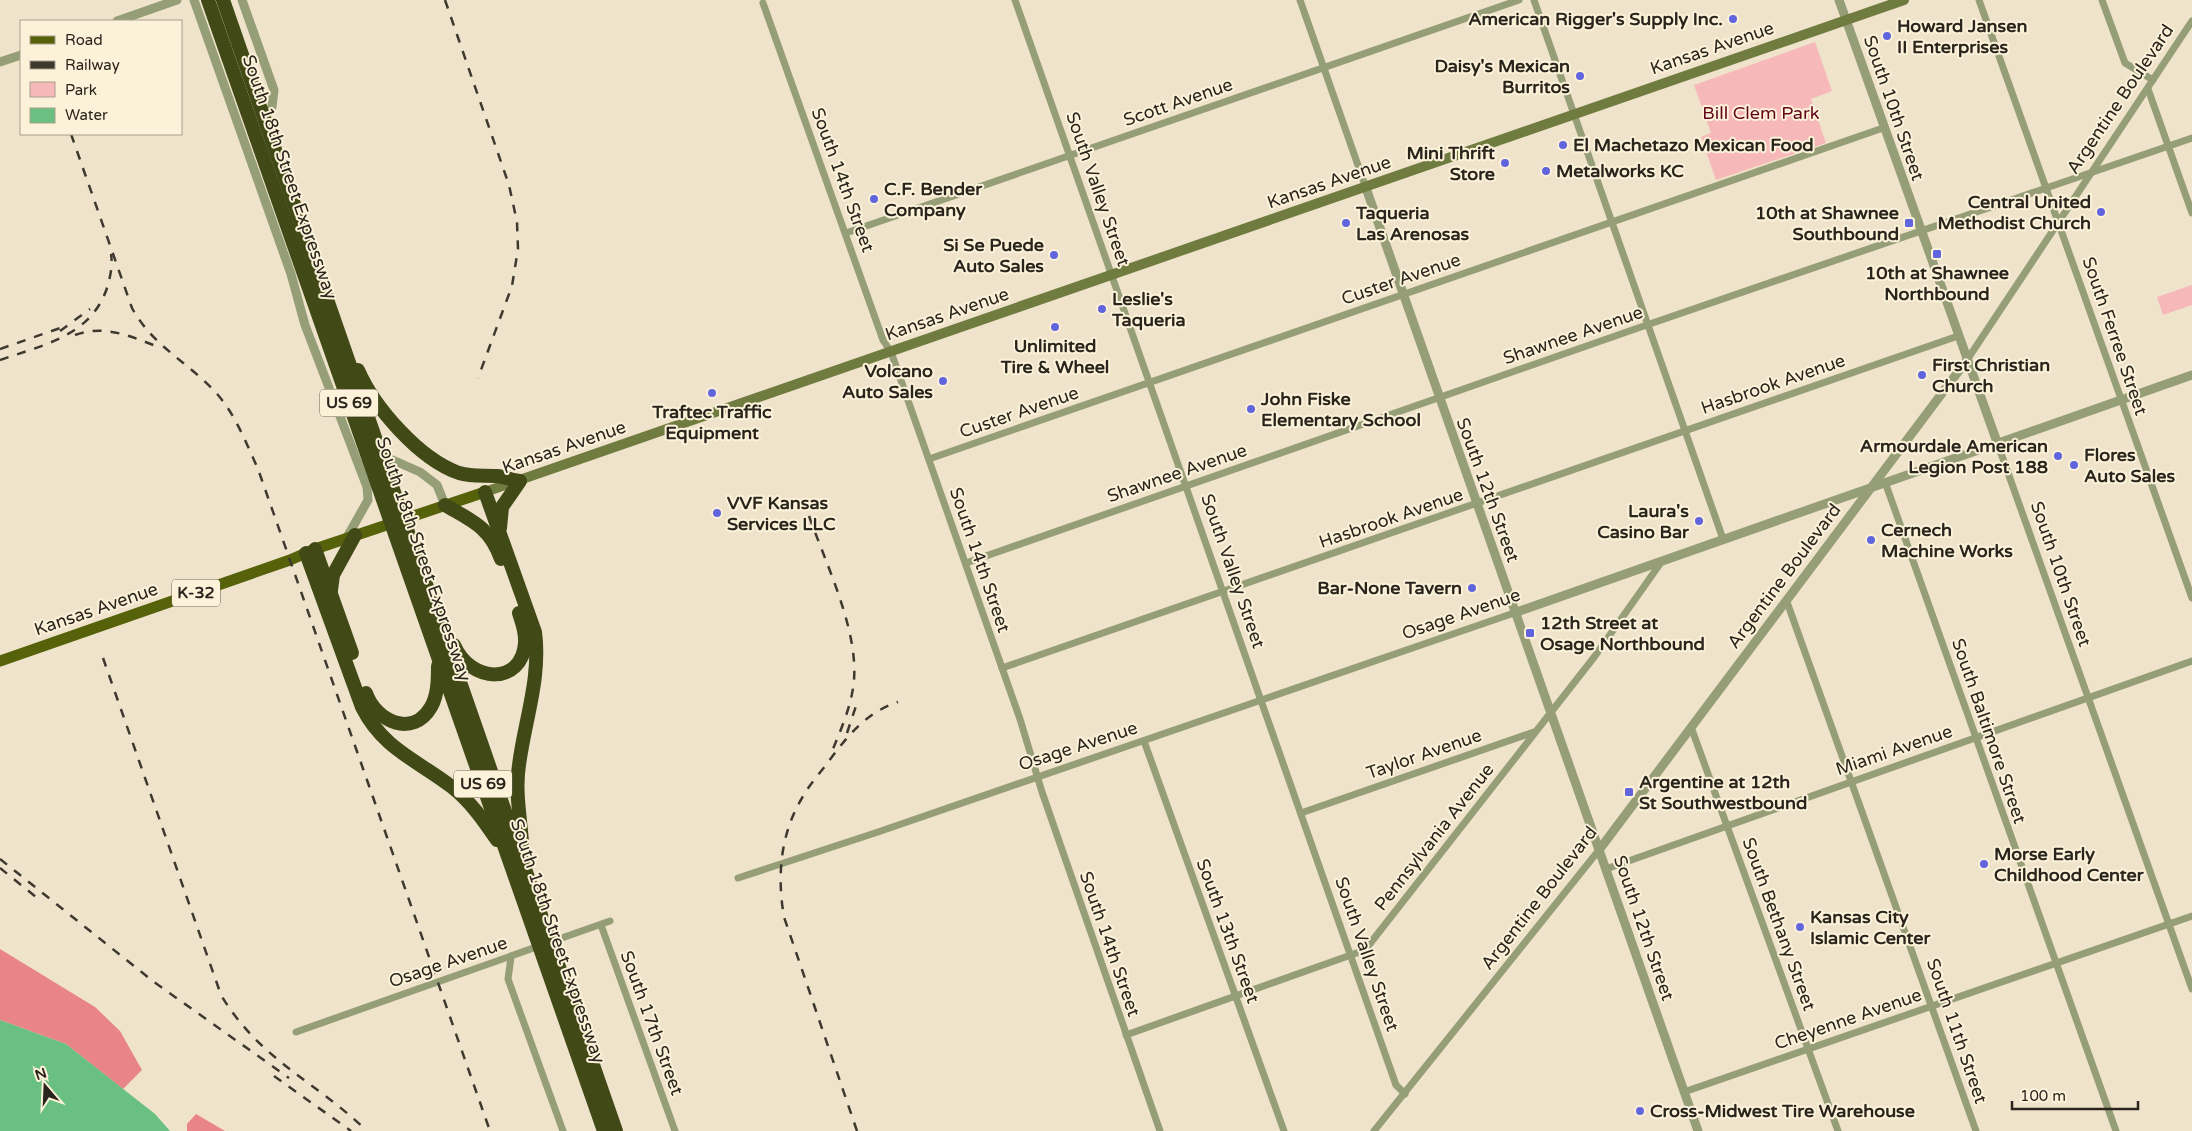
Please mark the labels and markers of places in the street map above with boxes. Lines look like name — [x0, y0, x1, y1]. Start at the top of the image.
place label: American Rigger's Supply Inc. — [1468, 8, 1723, 30]
marker: American Rigger's Supply Inc. — [1727, 13, 1739, 25]
place label: Howard Jansen II Enterprises — [1897, 15, 2027, 58]
marker: Howard Jansen II Enterprises — [1881, 30, 1893, 42]
place label: Daisy's Mexican Burritos — [1434, 55, 1570, 98]
marker: Daisy's Mexican Burritos — [1574, 70, 1586, 82]
place label: El Machetazo Mexican Food — [1573, 134, 1814, 156]
marker: El Machetazo Mexican Food — [1557, 139, 1569, 151]
place label: Mini Thrift Store — [1406, 142, 1495, 185]
marker: Mini Thrift Store — [1499, 157, 1511, 169]
place label: Metalworks KC — [1556, 160, 1684, 182]
marker: Metalworks KC — [1540, 165, 1552, 177]
place label: C.F. Bender Company — [884, 178, 983, 221]
place label: Central United Methodist Church — [1937, 191, 2091, 234]
marker: C.F. Bender Company — [868, 193, 880, 205]
place label: Taqueria Las Arenosas — [1355, 202, 1470, 245]
place label: 10th at Shawnee Southbound — [1755, 202, 1899, 245]
marker: Central United Methodist Church — [2095, 206, 2107, 218]
marker: Taqueria Las Arenosas — [1340, 217, 1352, 229]
marker: 10th at Shawnee Southbound — [1903, 217, 1915, 229]
place label: Si Se Puede Auto Sales — [943, 234, 1044, 277]
marker: 10th at Shawnee Northbound — [1931, 248, 1943, 260]
marker: Si Se Puede Auto Sales — [1048, 249, 1060, 261]
place label: 10th at Shawnee Northbound — [1865, 262, 2009, 305]
place label: Leslie's Taqueria — [1111, 288, 1186, 331]
marker: Leslie's Taqueria — [1096, 303, 1108, 315]
marker: Unlimited Tire & Wheel — [1049, 321, 1061, 333]
place label: Unlimited Tire & Wheel — [1000, 335, 1109, 378]
place label: First Christian Church — [1932, 354, 2050, 397]
place label: Volcano Auto Sales — [842, 360, 933, 403]
marker: First Christian Church — [1916, 369, 1928, 381]
marker: Volcano Auto Sales — [937, 375, 949, 387]
marker: Traftec Traffic Equipment — [706, 387, 718, 399]
place label: John Fiske Elementary School — [1260, 388, 1421, 431]
place label: Traftec Traffic Equipment — [651, 401, 772, 444]
marker: John Fiske Elementary School — [1245, 403, 1257, 415]
place label: Armourdale American Legion Post 188 — [1860, 435, 2048, 478]
place label: Flores Auto Sales — [2084, 444, 2175, 487]
marker: Armourdale American Legion Post 188 — [2052, 450, 2064, 462]
marker: Flores Auto Sales — [2068, 459, 2080, 471]
place label: VVF Kansas Services LLC — [727, 492, 836, 535]
place label: Laura's Casino Bar — [1597, 500, 1690, 543]
marker: VVF Kansas Services LLC — [711, 507, 723, 519]
marker: Laura's Casino Bar — [1693, 515, 1705, 527]
place label: Cernech Machine Works — [1881, 519, 2013, 562]
marker: Cernech Machine Works — [1865, 534, 1877, 546]
place label: Bar-None Tavern — [1317, 577, 1462, 599]
marker: Bar-None Tavern — [1466, 582, 1478, 594]
place label: 12th Street at Osage Northbound — [1540, 612, 1705, 655]
marker: 12th Street at Osage Northbound — [1524, 627, 1536, 639]
place label: Argentine at 12th St Southwestbound — [1639, 771, 1807, 814]
marker: Argentine at 12th St Southwestbound — [1623, 786, 1635, 798]
place label: Morse Early Childhood Center — [1994, 843, 2145, 886]
marker: Morse Early Childhood Center — [1978, 858, 1990, 870]
place label: Kansas City Islamic Center — [1810, 906, 1932, 949]
marker: Kansas City Islamic Center — [1794, 921, 1806, 933]
place label: Cross-Midwest Tire Warehouse — [1650, 1100, 1915, 1122]
marker: Cross-Midwest Tire Warehouse — [1634, 1105, 1646, 1117]

